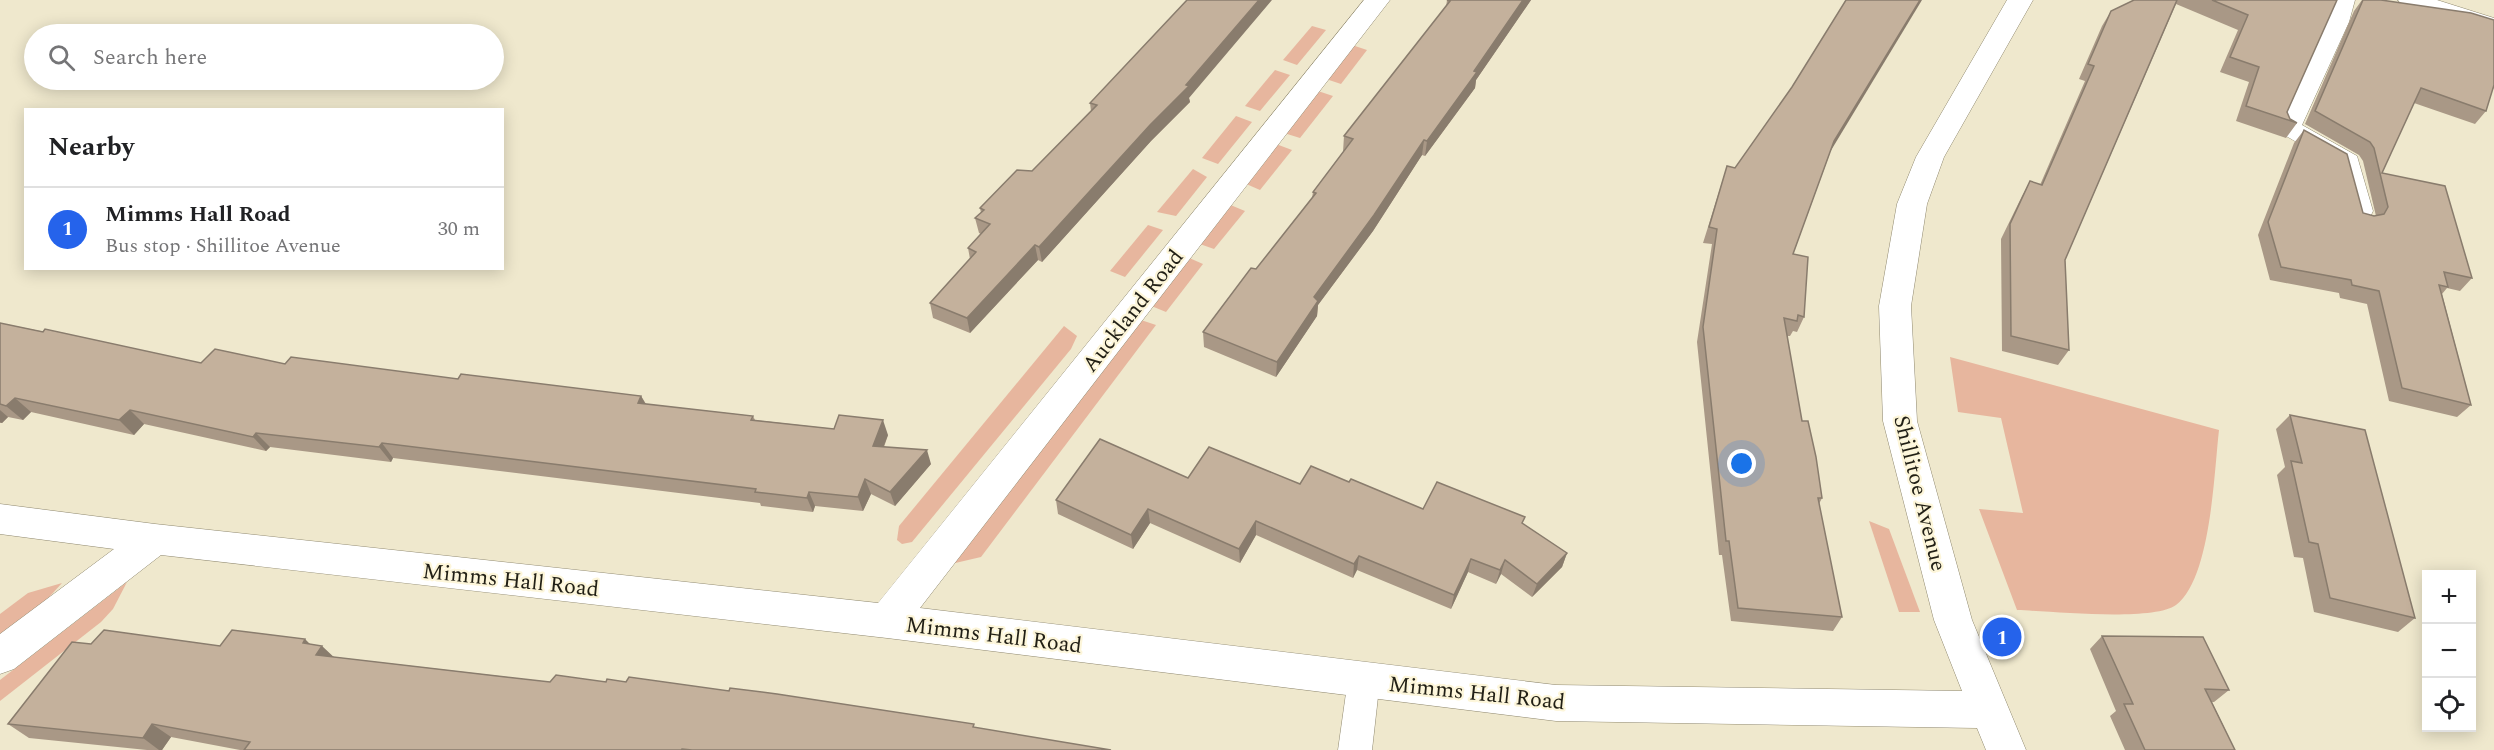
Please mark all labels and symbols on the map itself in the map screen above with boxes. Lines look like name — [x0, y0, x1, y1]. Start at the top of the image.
street label: Auckland Road — [1074, 242, 1192, 380]
street label: Shillitoe Avenue — [1884, 412, 1955, 575]
your location — [1727, 449, 1756, 478]
street label: Mimms Hall Road — [421, 555, 601, 606]
street label: Mimms Hall Road — [904, 608, 1084, 663]
pin: 1 — [1982, 614, 2022, 660]
street label: Mimms Hall Road — [1387, 668, 1567, 719]

